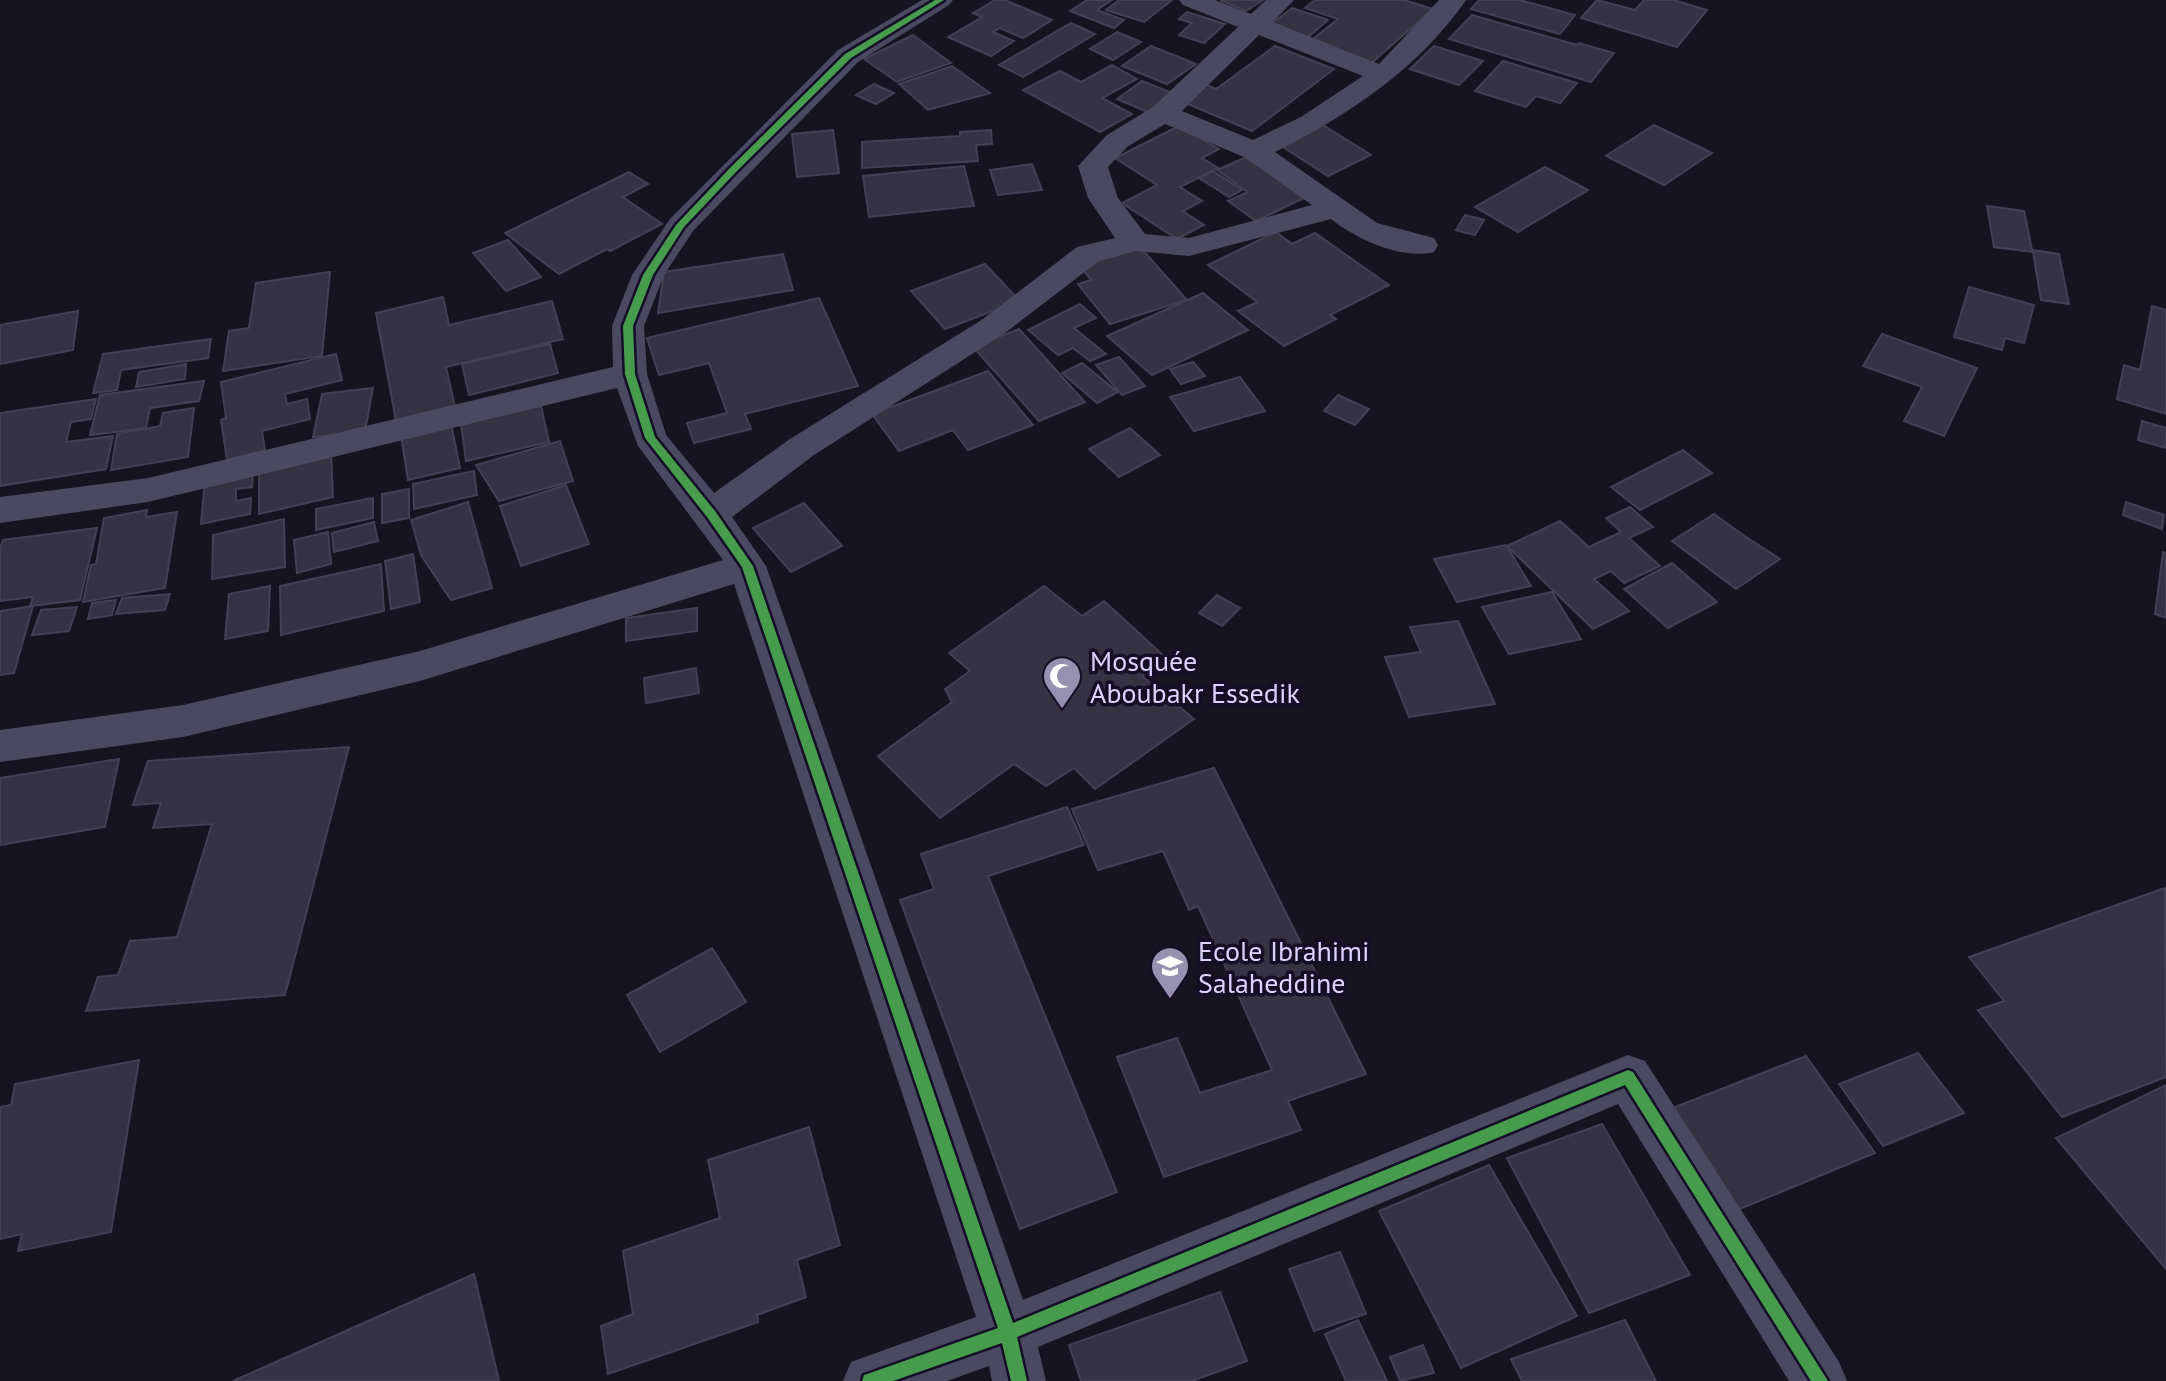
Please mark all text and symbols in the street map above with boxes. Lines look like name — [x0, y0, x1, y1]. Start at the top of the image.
place label: Mosquée Aboubakr Essedik — [1090, 642, 1300, 711]
mosque icon: Mosquée Aboubakr Essedik — [1041, 655, 1083, 710]
place label: Ecole Ibrahimi Salaheddine — [1198, 932, 1370, 1001]
school or university icon: Ecole Ibrahimi Salaheddine — [1149, 945, 1191, 1000]

